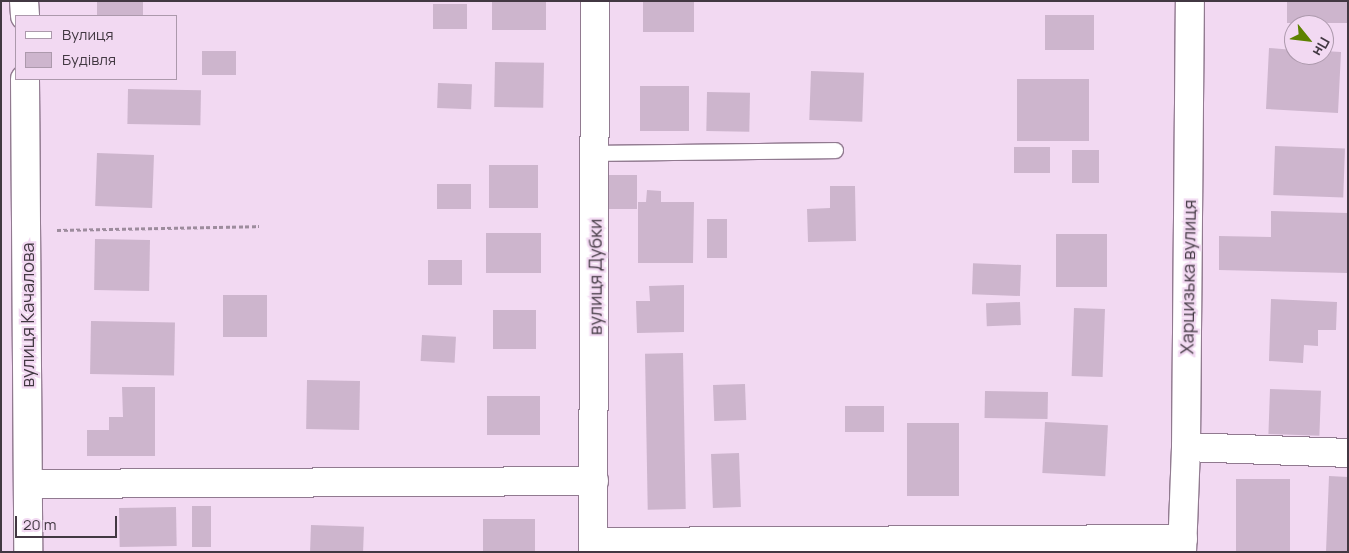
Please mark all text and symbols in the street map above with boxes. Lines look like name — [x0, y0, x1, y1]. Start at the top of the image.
legend — [15, 15, 178, 80]
north arrow — [1284, 15, 1334, 65]
text: Вулиця — [62, 24, 114, 45]
text: Пн — [1309, 34, 1335, 60]
text: Будівля — [62, 49, 116, 70]
street label: Харцизька вулиця — [1176, 200, 1200, 354]
street label: вулиця Дубки — [584, 219, 606, 335]
street label: вулиця Качалова — [16, 242, 38, 388]
scale bar — [18, 506, 120, 538]
text: 20 m — [23, 514, 56, 535]

